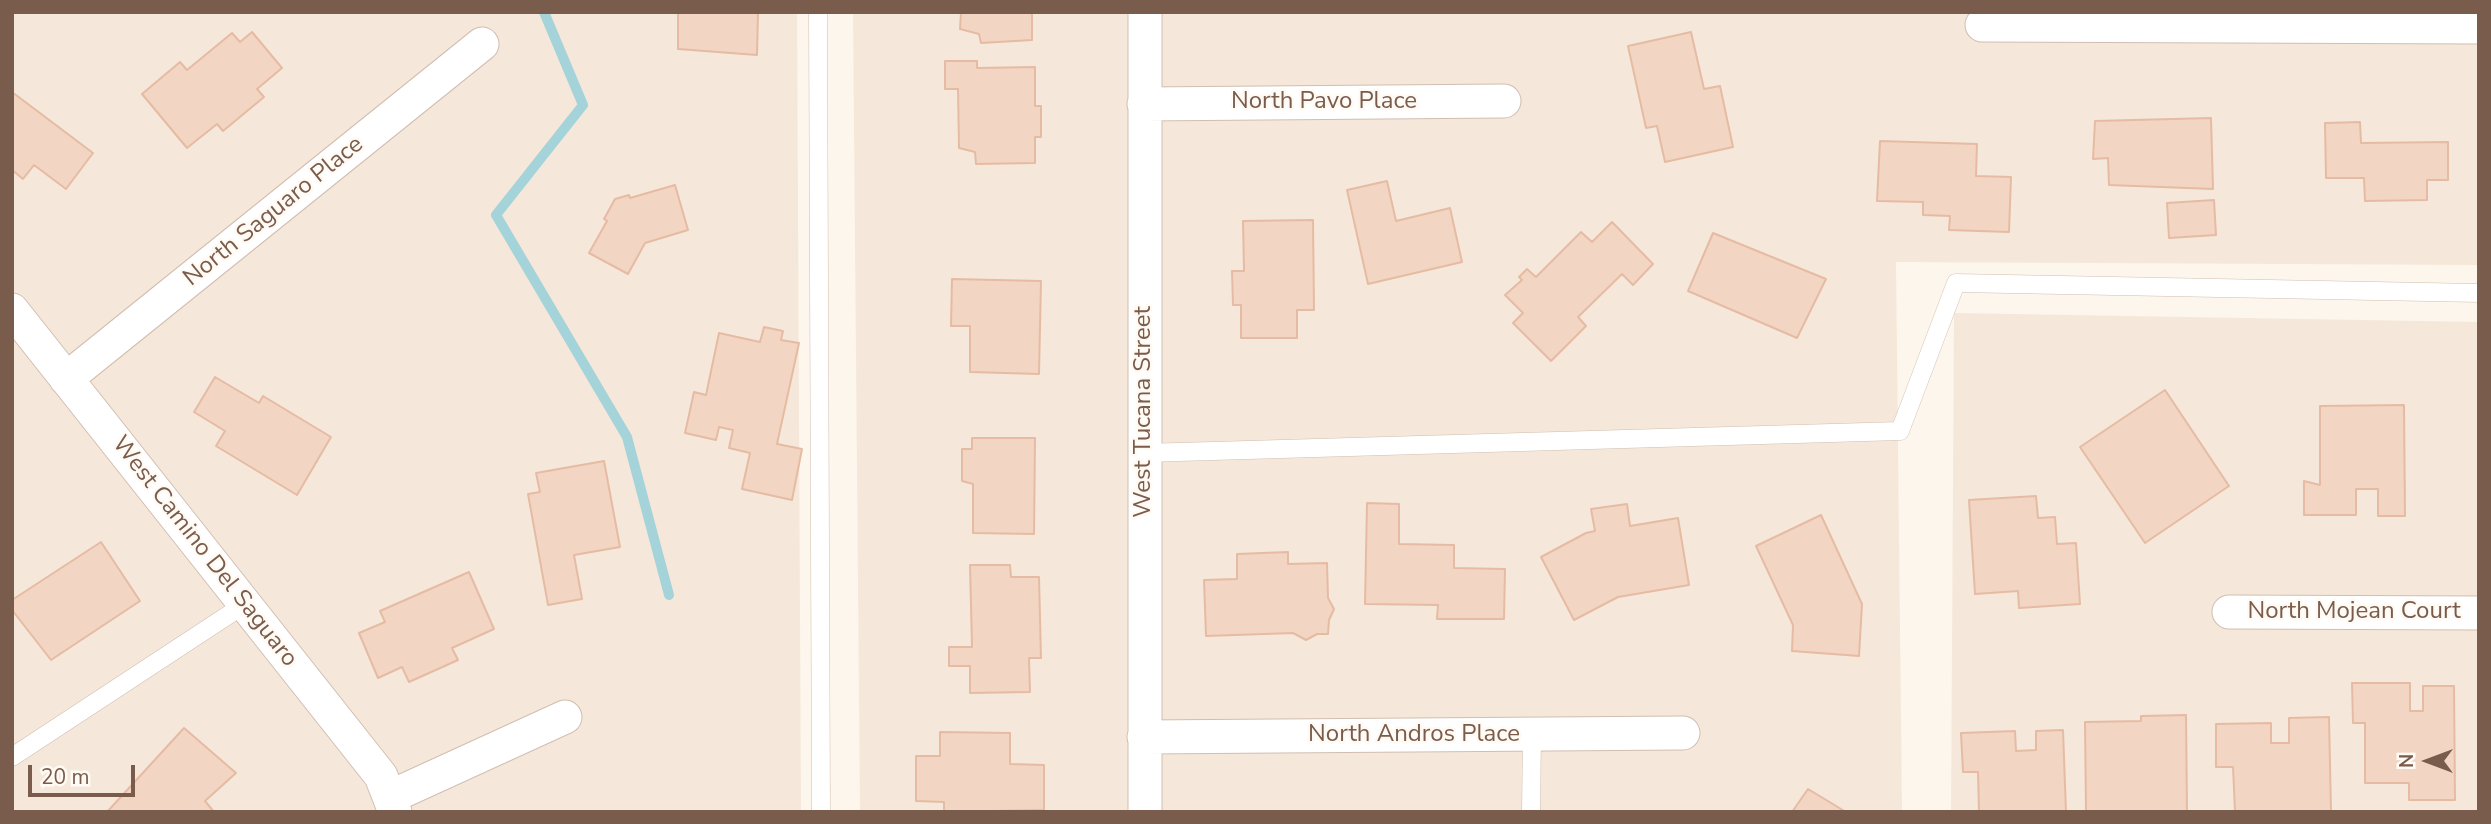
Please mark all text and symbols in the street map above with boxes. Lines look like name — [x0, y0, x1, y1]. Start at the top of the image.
street label: North Pavo Place — [1231, 88, 1417, 116]
street label: North Saguaro Place — [178, 131, 370, 293]
street label: West Tucana Street — [1130, 306, 1158, 518]
street label: West Camino Del Saguaro — [105, 431, 303, 673]
street label: North Mojean Court — [2247, 598, 2461, 626]
street label: North Andros Place — [1308, 721, 1520, 749]
north arrow — [2393, 726, 2463, 796]
scale bar — [32, 750, 138, 794]
text: N — [2394, 754, 2420, 768]
text: 20 m — [41, 763, 90, 791]

